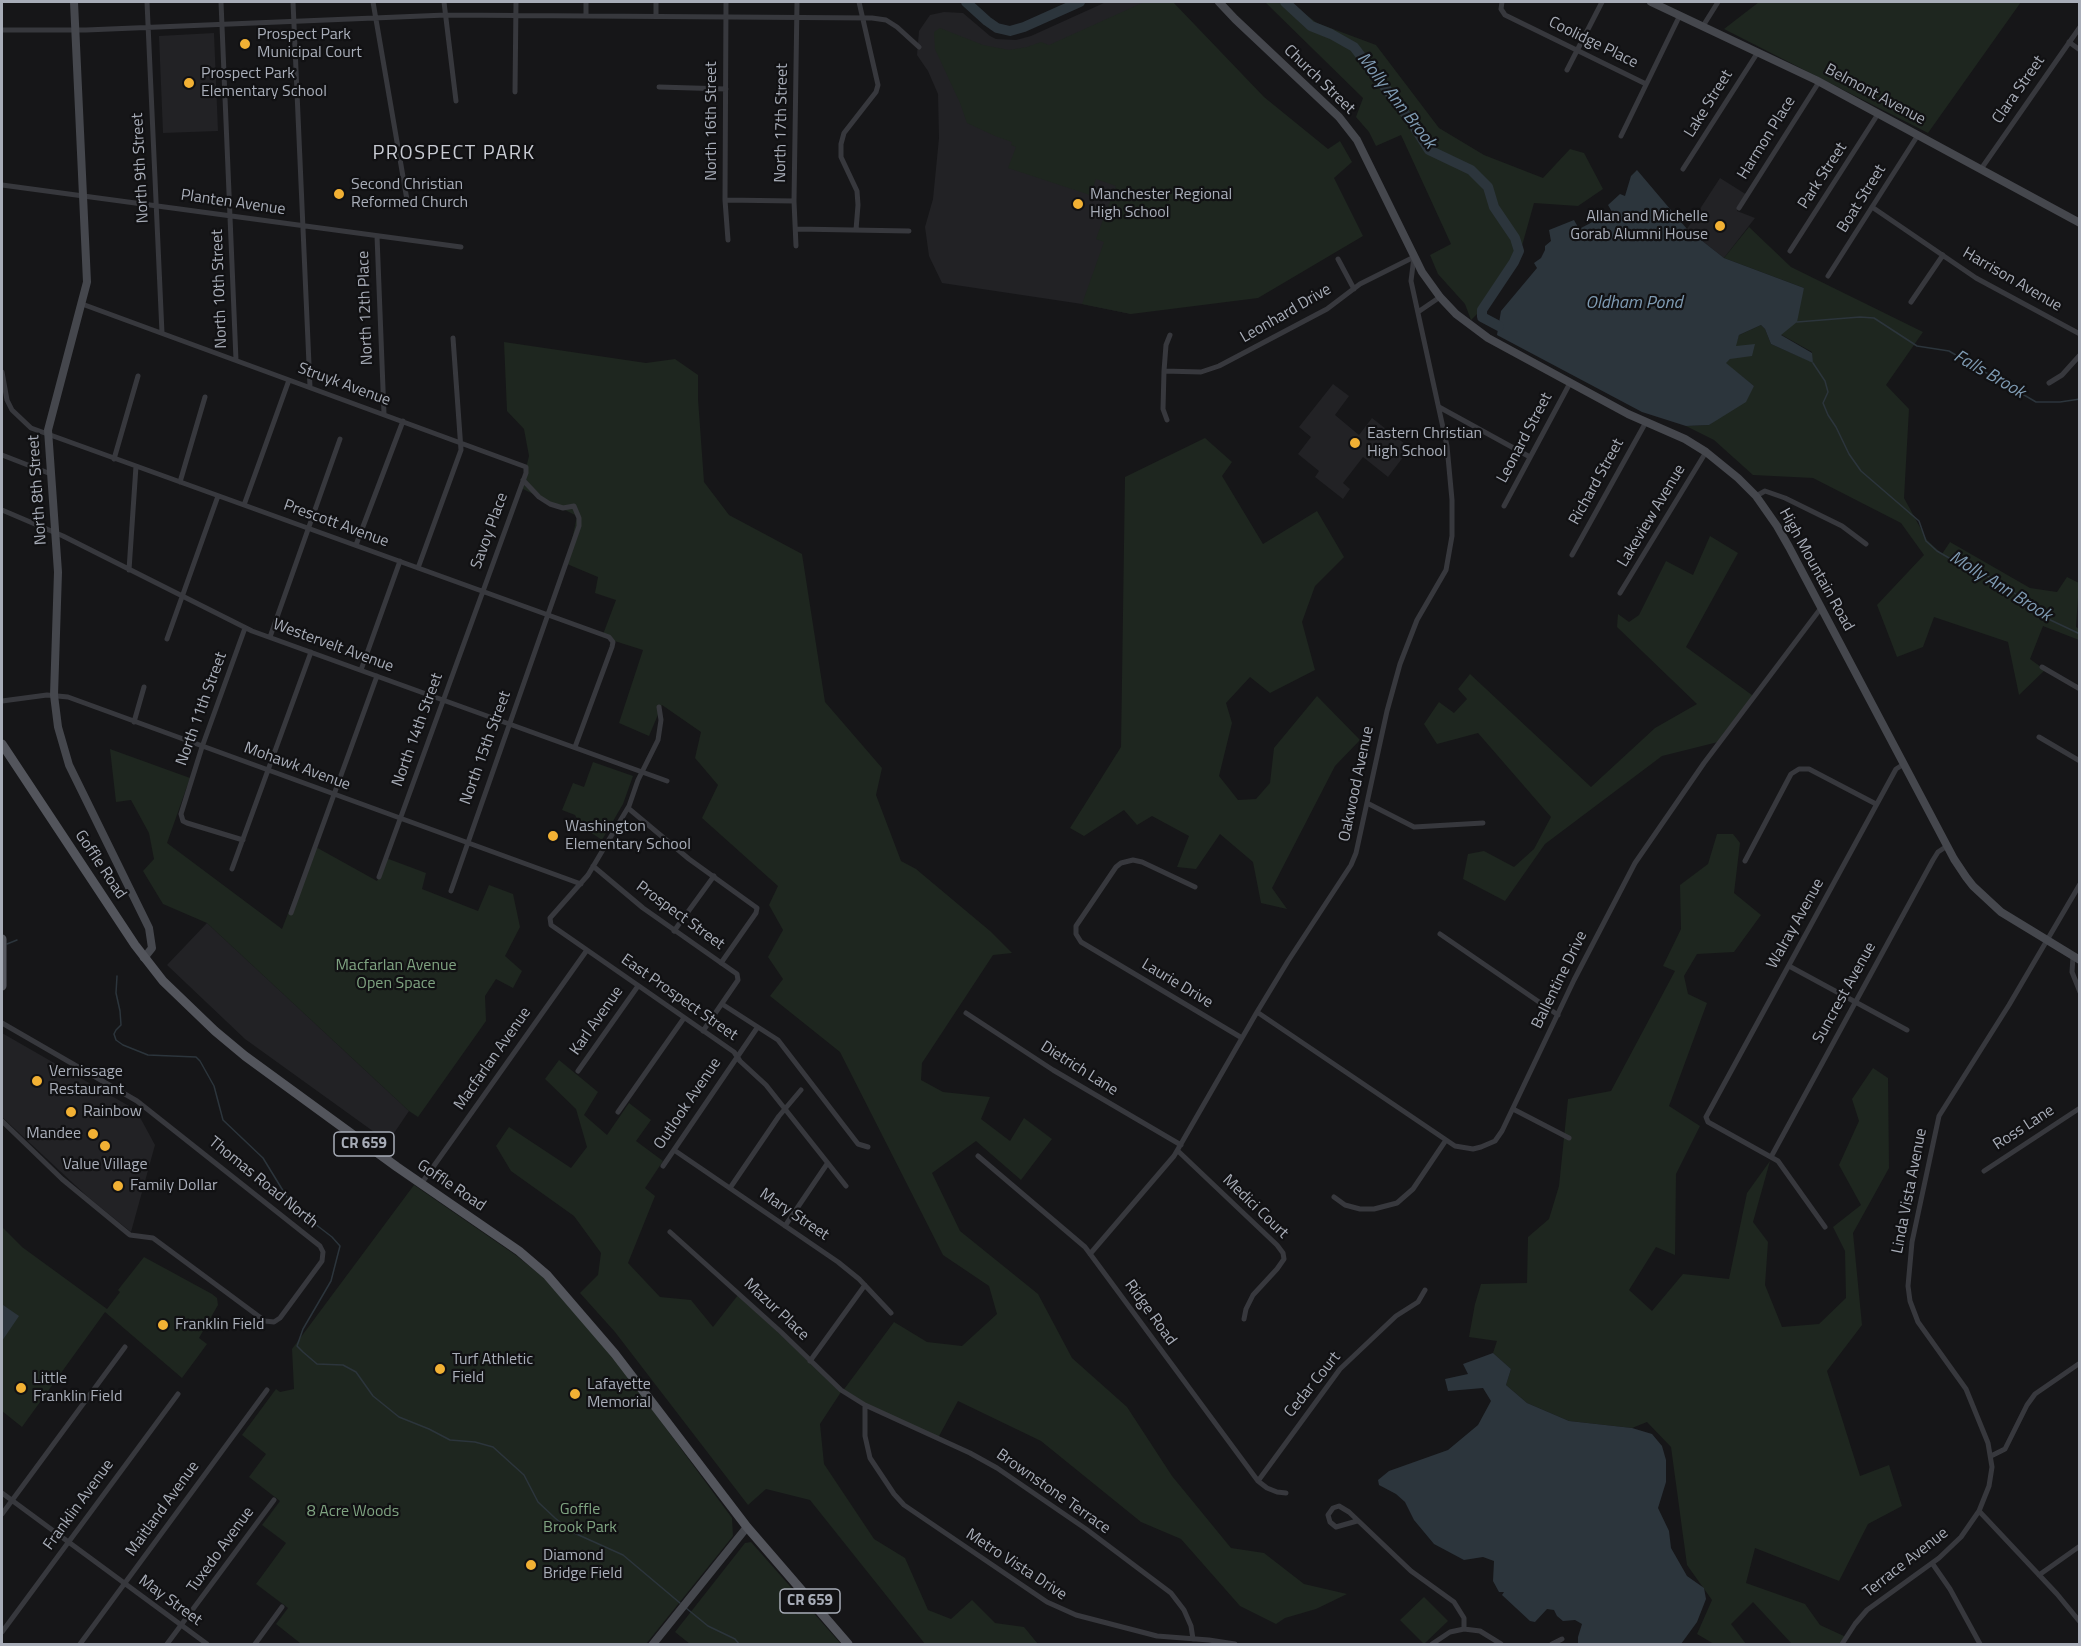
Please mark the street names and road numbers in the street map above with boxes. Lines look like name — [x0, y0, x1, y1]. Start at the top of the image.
street label: Coolidge Place — [1545, 13, 1641, 73]
street label: Church Street — [1279, 41, 1359, 119]
street label: Clara Street — [1989, 52, 2049, 128]
street label: Belmont Avenue — [1821, 60, 1929, 130]
street label: North 16th Street — [702, 61, 722, 181]
street label: North 17th Street — [771, 63, 793, 183]
street label: Lake Street — [1681, 67, 1737, 141]
street label: Harmon Place — [1734, 93, 1800, 183]
street label: North 9th Street — [129, 112, 153, 224]
street label: Park Street — [1794, 139, 1852, 213]
street label: Boat Street — [1834, 161, 1890, 237]
street label: Planten Avenue — [179, 186, 287, 220]
street label: North 10th Street — [208, 229, 232, 349]
street label: Harrison Avenue — [1959, 244, 2065, 316]
street label: North 12th Place — [354, 251, 378, 365]
street label: Leonhard Drive — [1237, 280, 1335, 348]
street label: Struyk Avenue — [295, 359, 393, 411]
street label: Leonard Street — [1493, 390, 1557, 486]
street label: North 8th Street — [25, 434, 51, 546]
street label: Richard Street — [1565, 436, 1629, 528]
street label: Lakeview Avenue — [1614, 461, 1690, 571]
street label: Savoy Place — [467, 490, 513, 572]
street label: Prescott Avenue — [281, 496, 391, 552]
street label: High Mountain Road — [1774, 505, 1858, 635]
street label: Westervelt Avenue — [270, 615, 396, 677]
street label: North 11th Street — [173, 650, 231, 768]
street label: North 14th Street — [389, 671, 447, 789]
street label: North 15th Street — [457, 689, 515, 807]
street label: Oakwood Avenue — [1335, 725, 1379, 843]
street label: Mohawk Avenue — [241, 739, 353, 795]
street label: Goffle Road — [70, 827, 130, 903]
street label: Walray Avenue — [1763, 875, 1829, 973]
street label: Prospect Street — [632, 877, 728, 955]
street label: Ballentine Drive — [1528, 928, 1592, 1032]
street label: Suncrest Avenue — [1809, 939, 1881, 1047]
street label: East Prospect Street — [617, 951, 741, 1045]
street label: Laurie Drive — [1138, 955, 1216, 1013]
street label: Karl Avenue — [566, 983, 628, 1059]
street label: Macfarlan Avenue — [450, 1004, 536, 1114]
street label: Dietrich Lane — [1037, 1038, 1121, 1100]
street label: Outlook Avenue — [650, 1054, 726, 1154]
street label: Ross Lane — [1990, 1101, 2058, 1155]
street label: Linda Vista Avenue — [1888, 1127, 1932, 1255]
road number: CR 659 — [334, 1132, 394, 1156]
street label: Thomas Road North — [205, 1133, 321, 1233]
street label: Goffle Road — [413, 1156, 489, 1216]
street label: Medici Court — [1218, 1171, 1292, 1243]
street label: Mary Street — [756, 1185, 832, 1245]
street label: Mazur Place — [739, 1275, 813, 1345]
street label: Ridge Road — [1120, 1276, 1180, 1350]
street label: Cedar Court — [1281, 1348, 1345, 1422]
street label: Brownstone Terrace — [992, 1445, 1114, 1539]
street label: Franklin Avenue — [40, 1456, 118, 1554]
street label: Maitland Avenue — [122, 1458, 204, 1560]
street label: Tuxedo Avenue — [184, 1503, 258, 1597]
street label: Terrace Avenue — [1860, 1524, 1952, 1602]
street label: Metro Vista Drive — [962, 1525, 1070, 1605]
street label: May Street — [134, 1572, 206, 1630]
road number: CR 659 — [780, 1589, 840, 1613]

